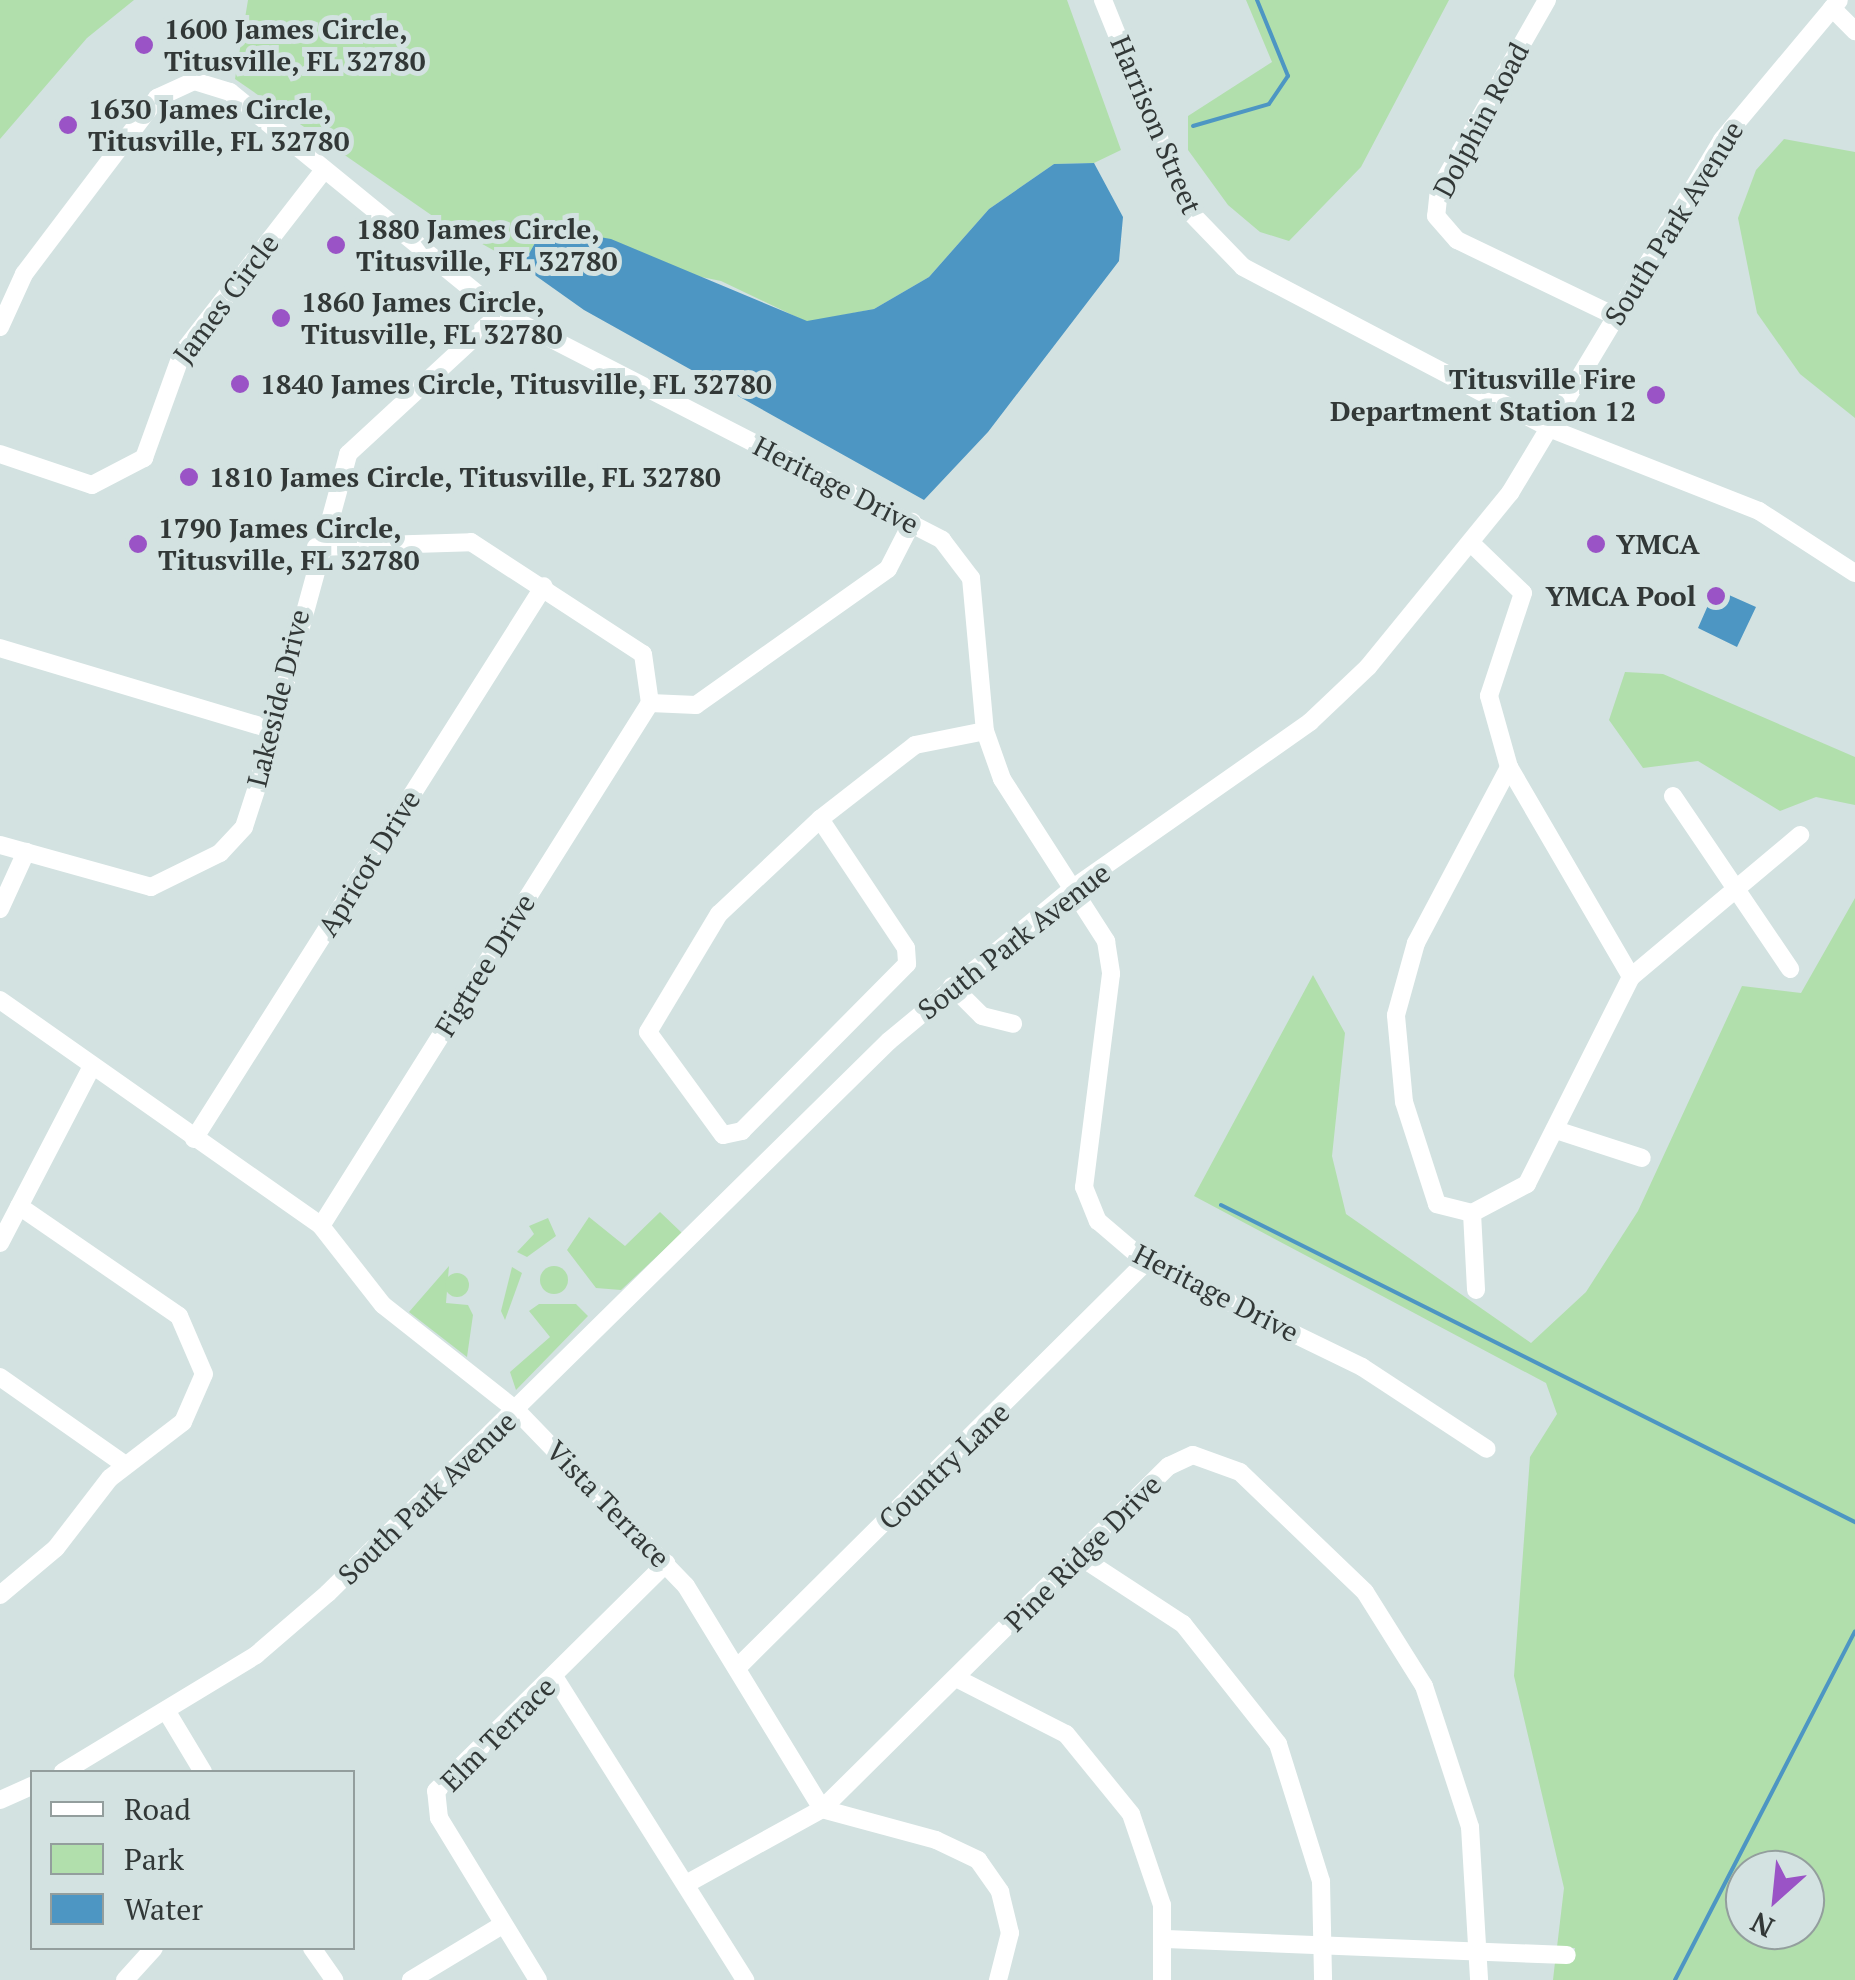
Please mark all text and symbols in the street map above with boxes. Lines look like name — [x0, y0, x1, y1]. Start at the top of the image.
place label: 1600 James Circle, Titusville, FL 32780 — [164, 12, 426, 78]
street label: Harrison Street — [1103, 31, 1209, 219]
marker: 1600 James Circle, Titusville, FL 32780 — [133, 34, 155, 56]
street label: Dolphin Road — [1426, 37, 1536, 203]
place label: 1630 James Circle, Titusville, FL 32780 — [88, 92, 350, 158]
marker: 1630 James Circle, Titusville, FL 32780 — [57, 114, 79, 136]
street label: South Park Avenue — [1598, 115, 1750, 331]
place label: 1880 James Circle, Titusville, FL 32780 — [356, 212, 618, 278]
street label: James Circle — [166, 228, 286, 370]
marker: 1880 James Circle, Titusville, FL 32780 — [325, 234, 347, 256]
place label: 1860 James Circle, Titusville, FL 32780 — [301, 285, 563, 351]
marker: 1860 James Circle, Titusville, FL 32780 — [270, 307, 292, 329]
place label: Titusville Fire Department Station 12 — [1330, 362, 1636, 428]
place label: 1840 James Circle, Titusville, FL 32780 — [260, 367, 774, 401]
marker: 1840 James Circle, Titusville, FL 32780 — [229, 373, 251, 395]
marker: Titusville Fire Department Station 12 — [1645, 384, 1667, 406]
street label: Heritage Drive — [748, 429, 924, 541]
place label: 1810 James Circle, Titusville, FL 32780 — [209, 460, 723, 494]
marker: 1810 James Circle, Titusville, FL 32780 — [178, 466, 200, 488]
place label: 1790 James Circle, Titusville, FL 32780 — [158, 511, 420, 577]
place label: YMCA — [1616, 527, 1700, 561]
marker: 1790 James Circle, Titusville, FL 32780 — [127, 533, 149, 555]
marker: YMCA — [1585, 533, 1607, 555]
place label: YMCA Pool — [1545, 579, 1696, 613]
marker: YMCA Pool — [1705, 585, 1727, 607]
street label: Lakeside Drive — [240, 606, 316, 790]
street label: Apricot Drive — [311, 784, 427, 942]
street label: South Park Avenue — [911, 856, 1117, 1026]
street label: Figtree Drive — [428, 888, 542, 1042]
street label: Heritage Drive — [1128, 1237, 1304, 1349]
street label: Country Lane — [872, 1395, 1016, 1537]
street label: South Park Avenue — [331, 1404, 523, 1592]
street label: Vista Terrace — [539, 1434, 677, 1574]
street label: Pine Ridge Drive — [998, 1468, 1168, 1638]
street label: Elm Terrace — [434, 1670, 562, 1798]
legend — [30, 1770, 355, 1950]
text: Road — [124, 1789, 191, 1829]
text: Park — [124, 1839, 184, 1879]
north arrow — [1725, 1850, 1825, 1950]
text: Water — [124, 1889, 203, 1929]
text: N — [1744, 1904, 1780, 1947]

